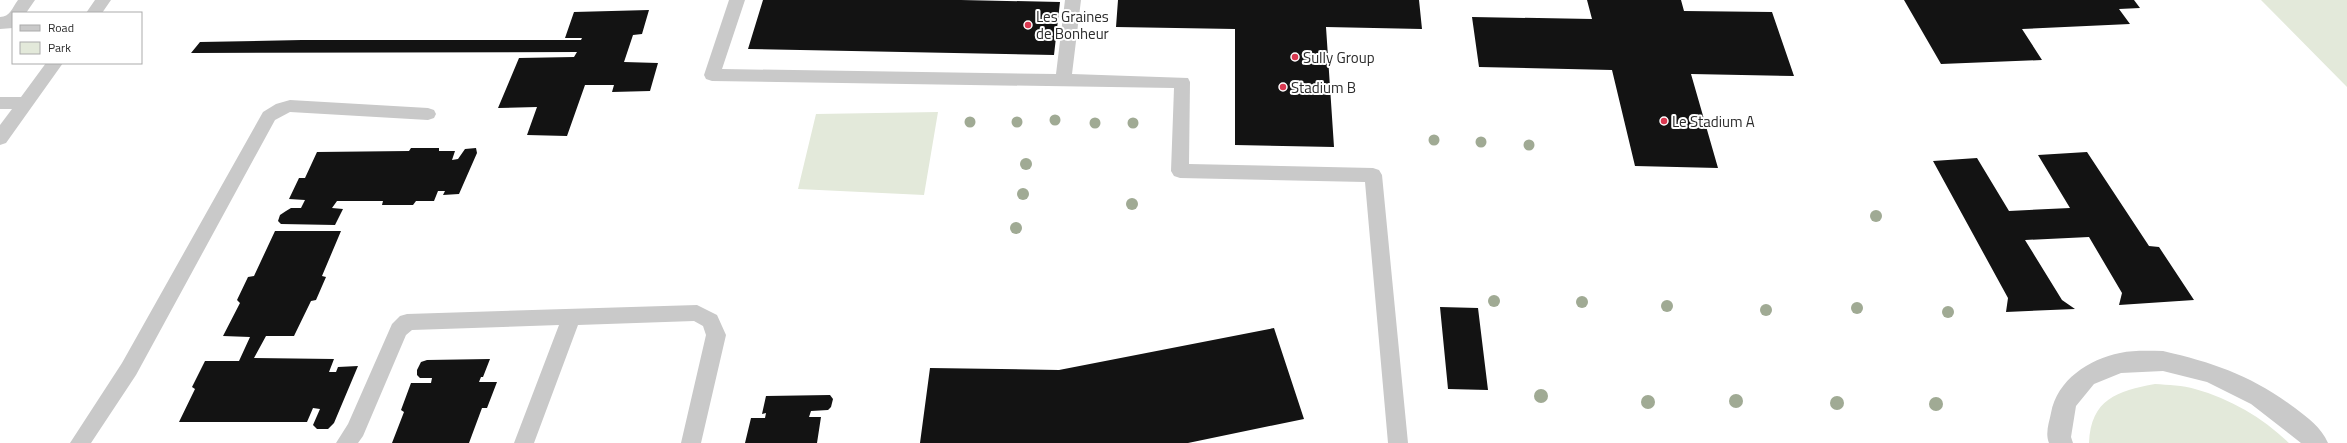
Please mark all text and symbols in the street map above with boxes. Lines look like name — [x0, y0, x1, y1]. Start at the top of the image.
place label: Les Graines de Bonheur — [1036, 5, 1109, 45]
legend — [12, 12, 142, 64]
text: Road — [48, 18, 74, 37]
marker: Les Graines de Bonheur — [1023, 20, 1033, 30]
text: Park — [48, 38, 71, 57]
place label: Sully Group — [1303, 46, 1375, 69]
marker: Sully Group — [1290, 52, 1300, 62]
place label: Stadium B — [1291, 76, 1356, 99]
marker: Stadium B — [1278, 82, 1288, 92]
place label: Le Stadium A — [1672, 110, 1755, 133]
marker: Le Stadium A — [1659, 116, 1669, 126]

